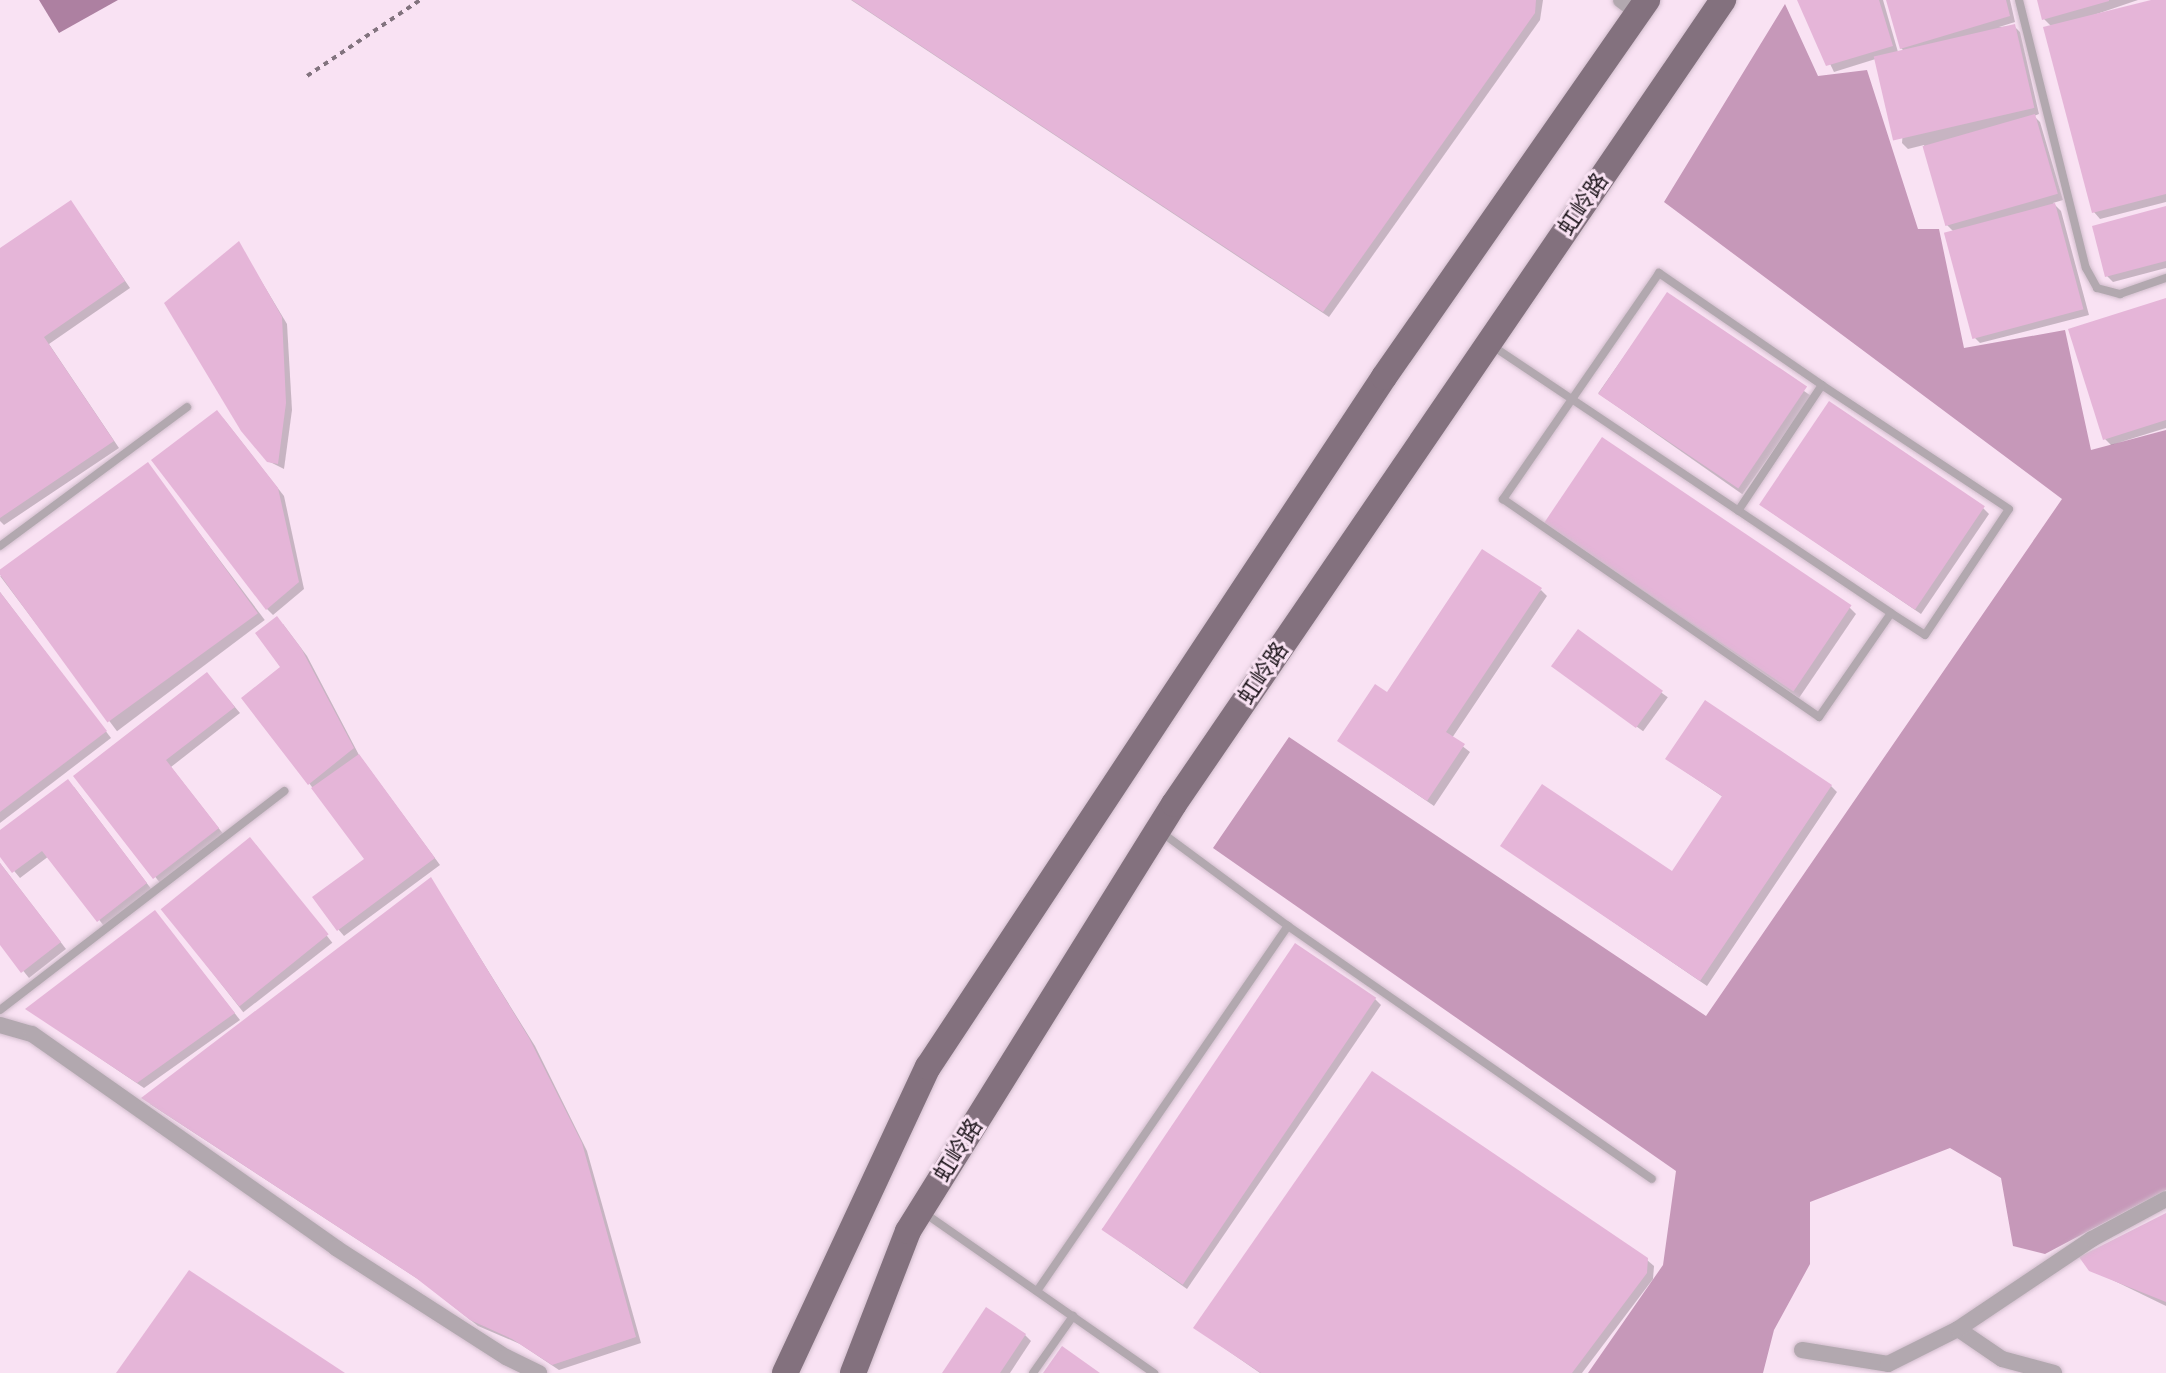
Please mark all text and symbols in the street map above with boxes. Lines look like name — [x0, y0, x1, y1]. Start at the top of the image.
street label: 虹岭路 — [1552, 168, 1614, 240]
street label: 虹岭路 — [1232, 637, 1294, 709]
street label: 虹岭路 — [928, 1113, 988, 1187]

